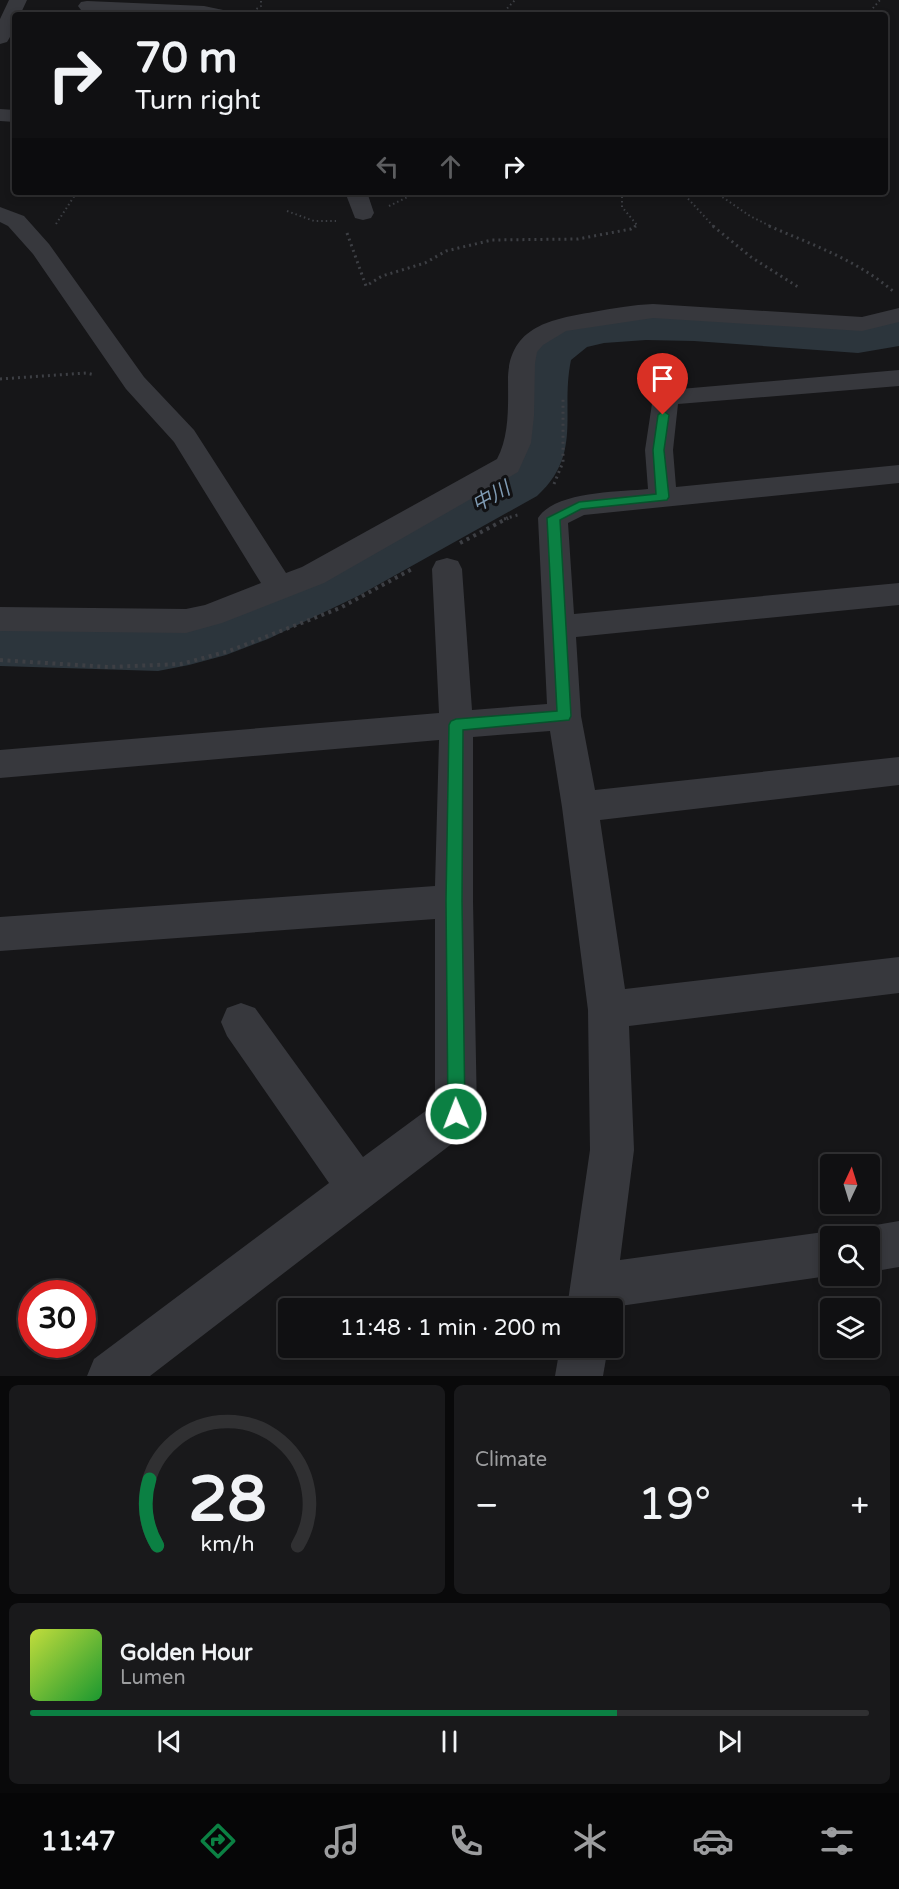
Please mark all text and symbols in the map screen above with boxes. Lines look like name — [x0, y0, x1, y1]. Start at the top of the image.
text: 70 m — [135, 33, 237, 84]
icon: right — [36, 36, 114, 114]
text: Turn right — [135, 84, 261, 117]
icon: left — [371, 150, 404, 183]
icon: ahead — [434, 150, 467, 183]
icon: right — [497, 150, 530, 183]
pin — [637, 353, 688, 415]
icon: arrive — [646, 362, 679, 395]
water label: 中川 — [468, 476, 516, 517]
position arrow — [424, 1082, 488, 1146]
north arrow — [820, 1154, 880, 1214]
map controls — [820, 1154, 880, 1358]
button: search — [820, 1226, 880, 1286]
speed limit sign: 30 — [18, 1280, 96, 1358]
button: layers — [820, 1298, 880, 1358]
text: 11:48 · 1 min · 200 m — [340, 1315, 561, 1341]
text: Climate — [475, 1448, 547, 1472]
text: 28 — [188, 1463, 266, 1538]
text: 19° — [638, 1478, 711, 1532]
text: − — [475, 1486, 499, 1525]
text: + — [850, 1486, 869, 1525]
text: km/h — [200, 1532, 254, 1558]
text: Golden Hour — [120, 1640, 252, 1666]
text: Lumen — [120, 1666, 186, 1690]
icon: previous — [153, 1725, 186, 1758]
icon: pause — [433, 1725, 466, 1758]
icon: next — [713, 1725, 746, 1758]
icon: directions — [197, 1820, 239, 1862]
icon: music — [321, 1820, 363, 1862]
icon: phone — [445, 1820, 487, 1862]
icon: climate — [569, 1820, 611, 1862]
icon: car — [692, 1820, 734, 1862]
icon: filters — [816, 1820, 858, 1862]
text: 11:47 — [41, 1825, 116, 1858]

